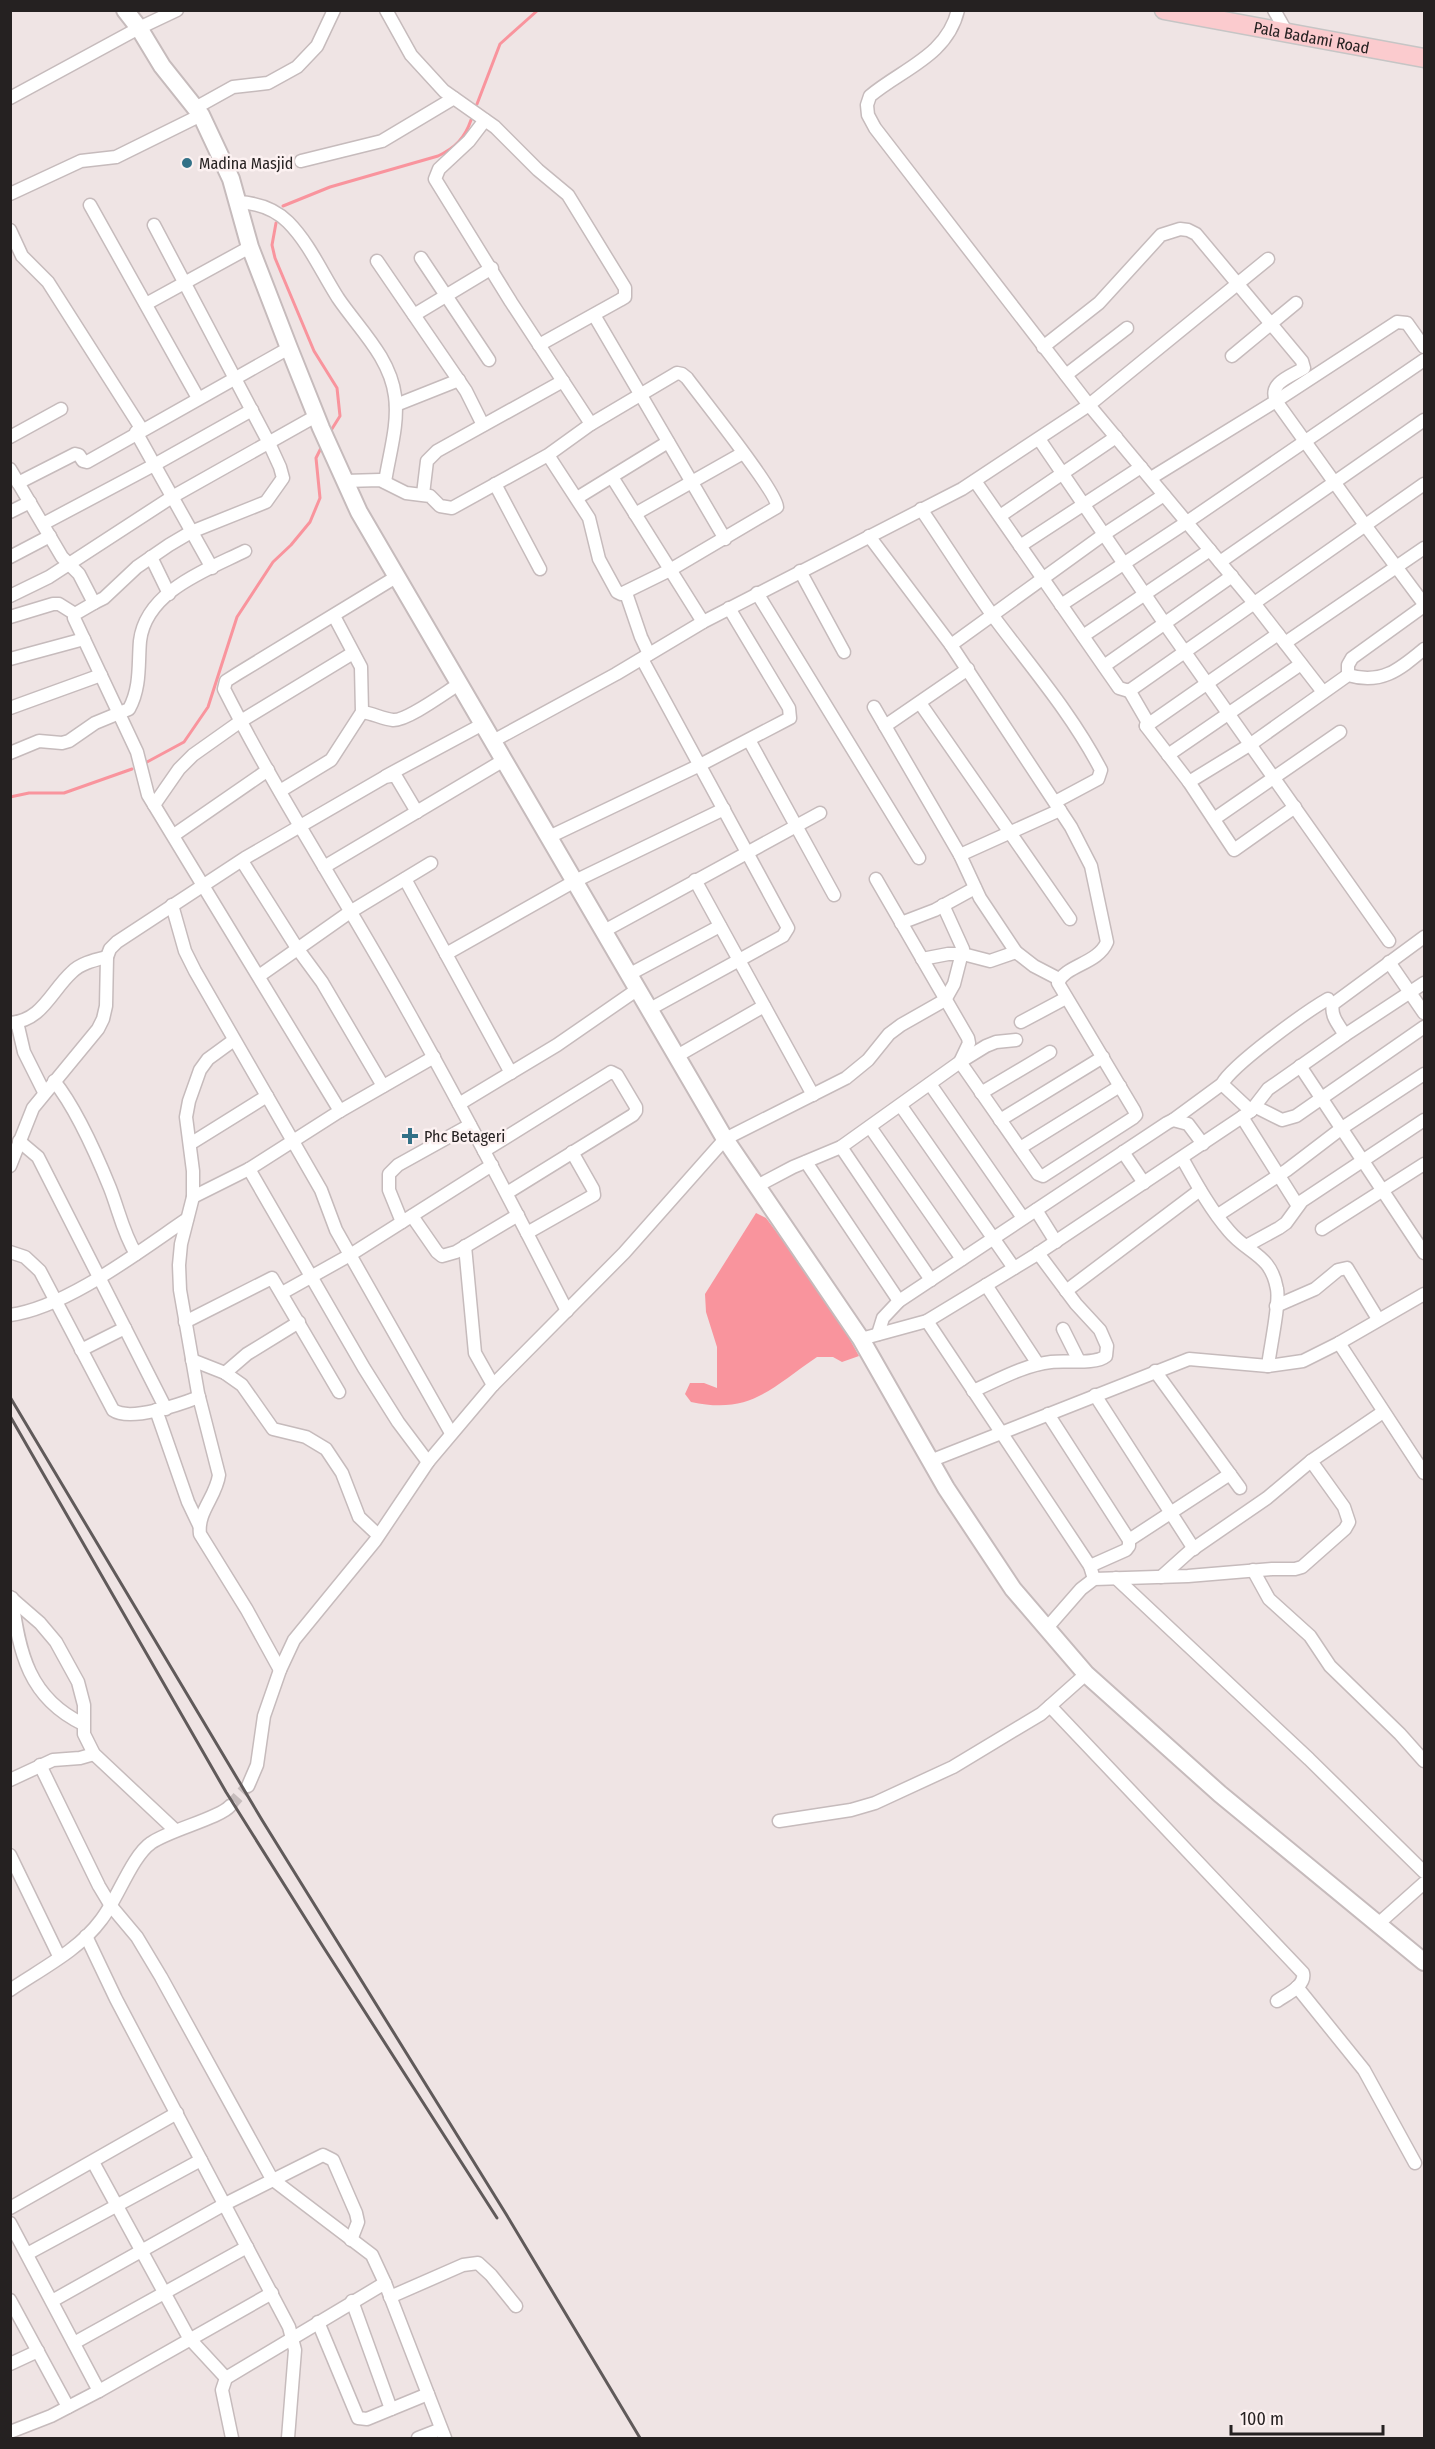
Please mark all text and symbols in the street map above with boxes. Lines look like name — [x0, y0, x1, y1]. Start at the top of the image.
street label: Pala Badami Road — [1252, 18, 1371, 58]
place label: Madina Masjid — [199, 154, 293, 173]
marker: Madina Masjid — [180, 156, 194, 170]
marker: Phc Betageri — [401, 1127, 419, 1145]
place label: Phc Betageri — [424, 1127, 505, 1146]
scale bar — [1231, 2398, 1382, 2436]
text: 100 m — [1240, 2408, 1284, 2430]

